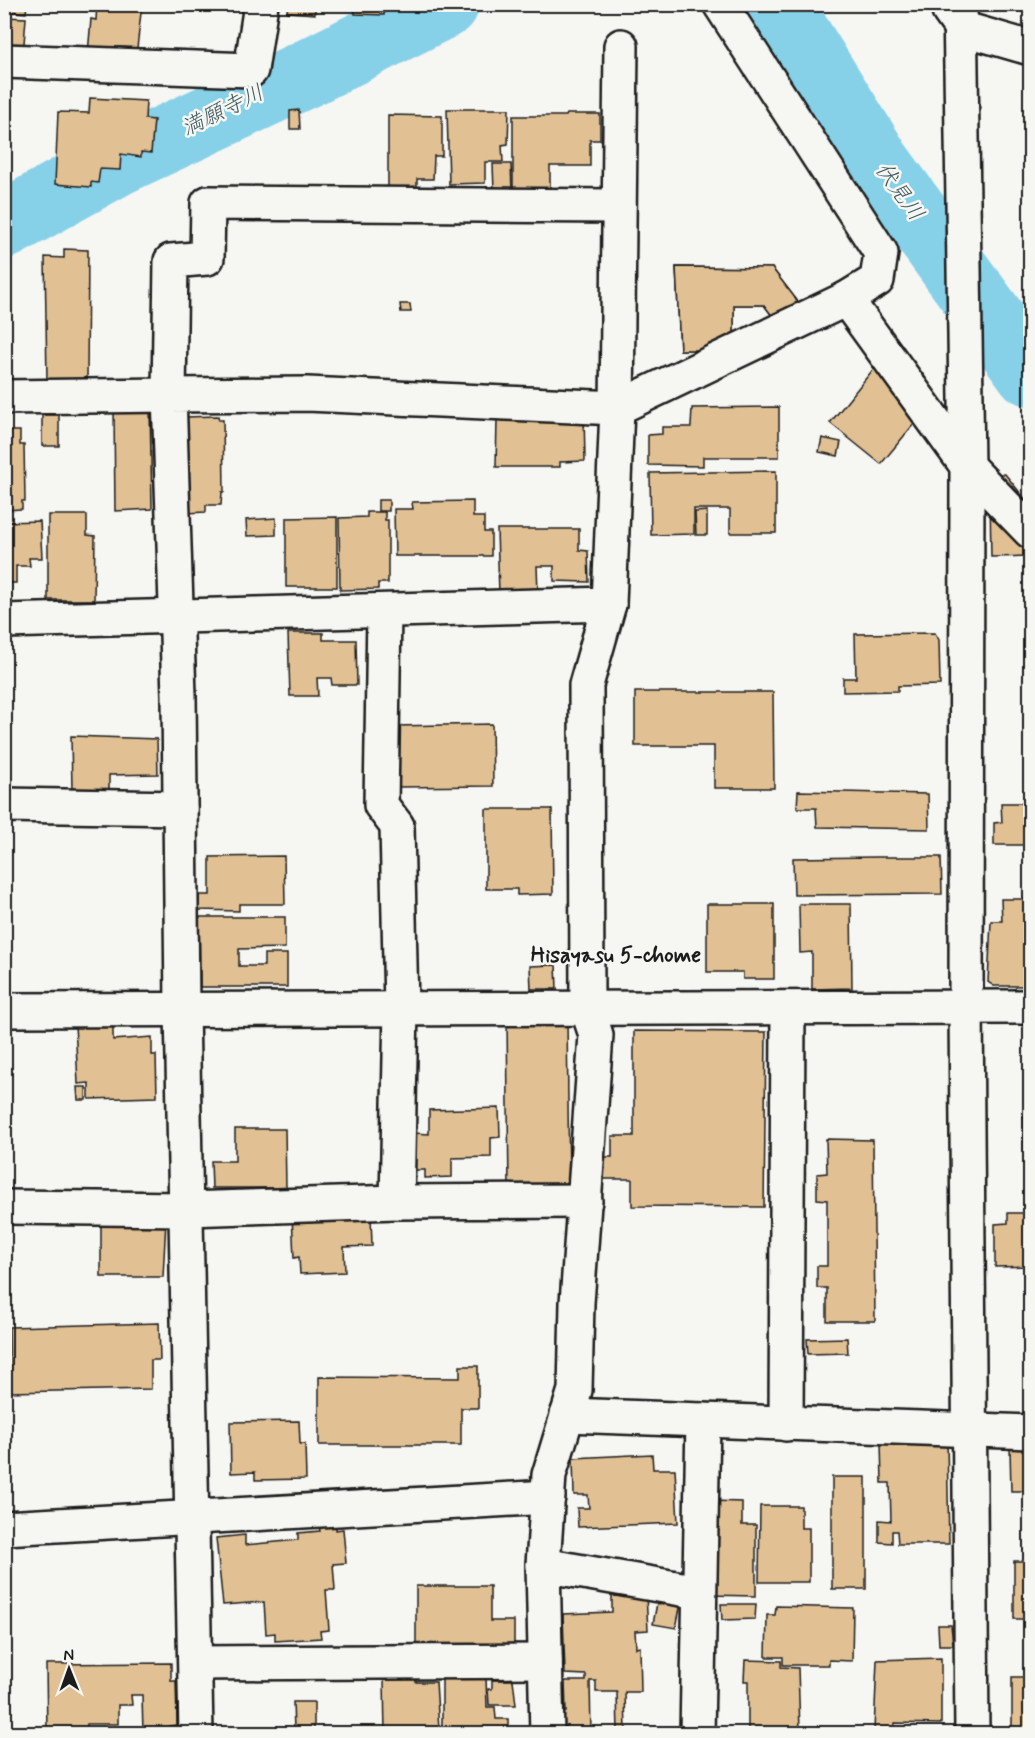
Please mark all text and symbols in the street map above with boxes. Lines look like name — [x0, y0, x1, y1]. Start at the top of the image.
water label: 満願寺川 — [177, 79, 269, 143]
water label: 伏見川 — [868, 157, 930, 227]
district label: Hisayasu 5-chome — [531, 942, 701, 970]
north arrow — [39, 1639, 99, 1699]
text: N — [63, 1645, 74, 1666]

